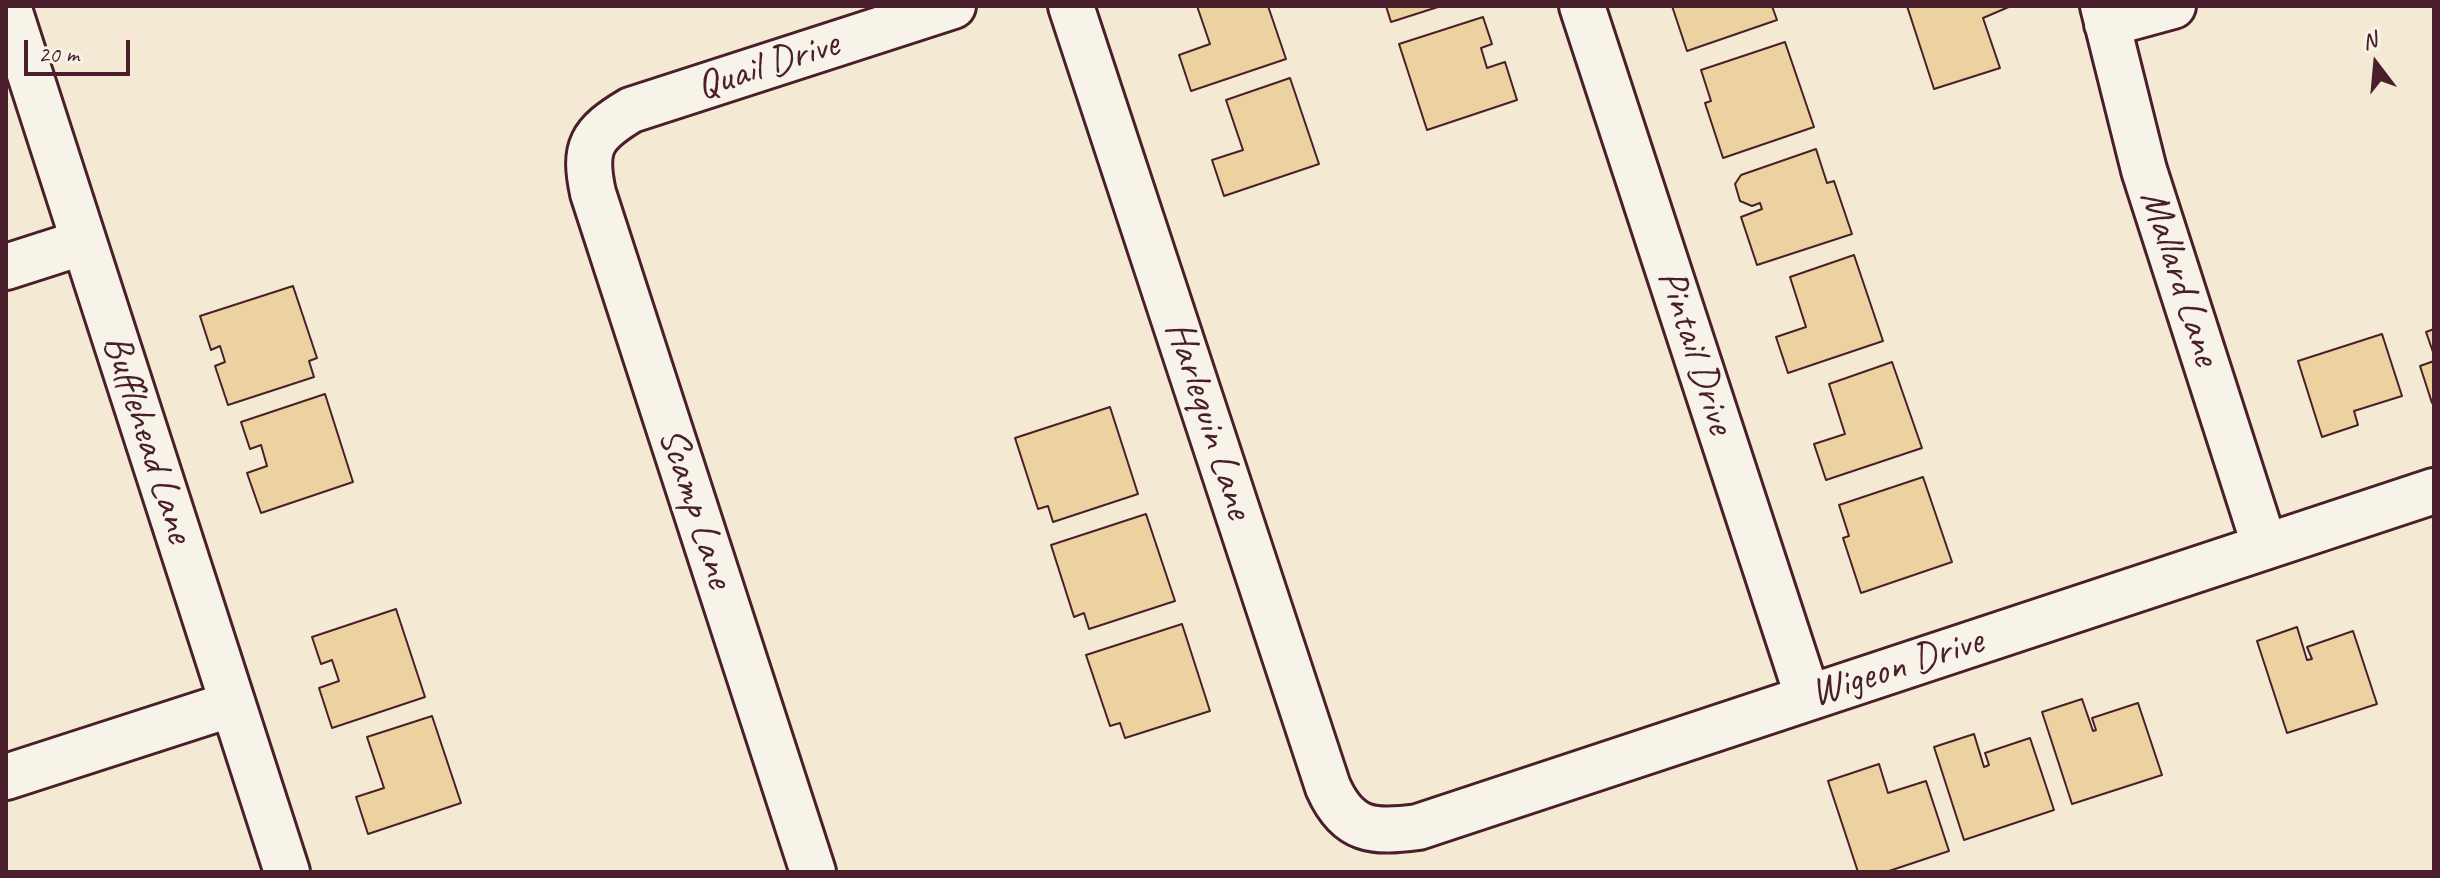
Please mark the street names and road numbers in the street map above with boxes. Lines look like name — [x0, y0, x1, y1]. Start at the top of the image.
street label: Quail Drive — [691, 21, 845, 111]
street label: Mallard Lane — [2128, 184, 2230, 372]
street label: Pintail Drive — [1646, 264, 1744, 440]
street label: Harlequin Lane — [1154, 315, 1262, 525]
street label: Bufflehead Lane — [91, 329, 203, 549]
street label: Scamp Lane — [647, 422, 743, 594]
street label: Wigeon Drive — [1805, 618, 1989, 718]

